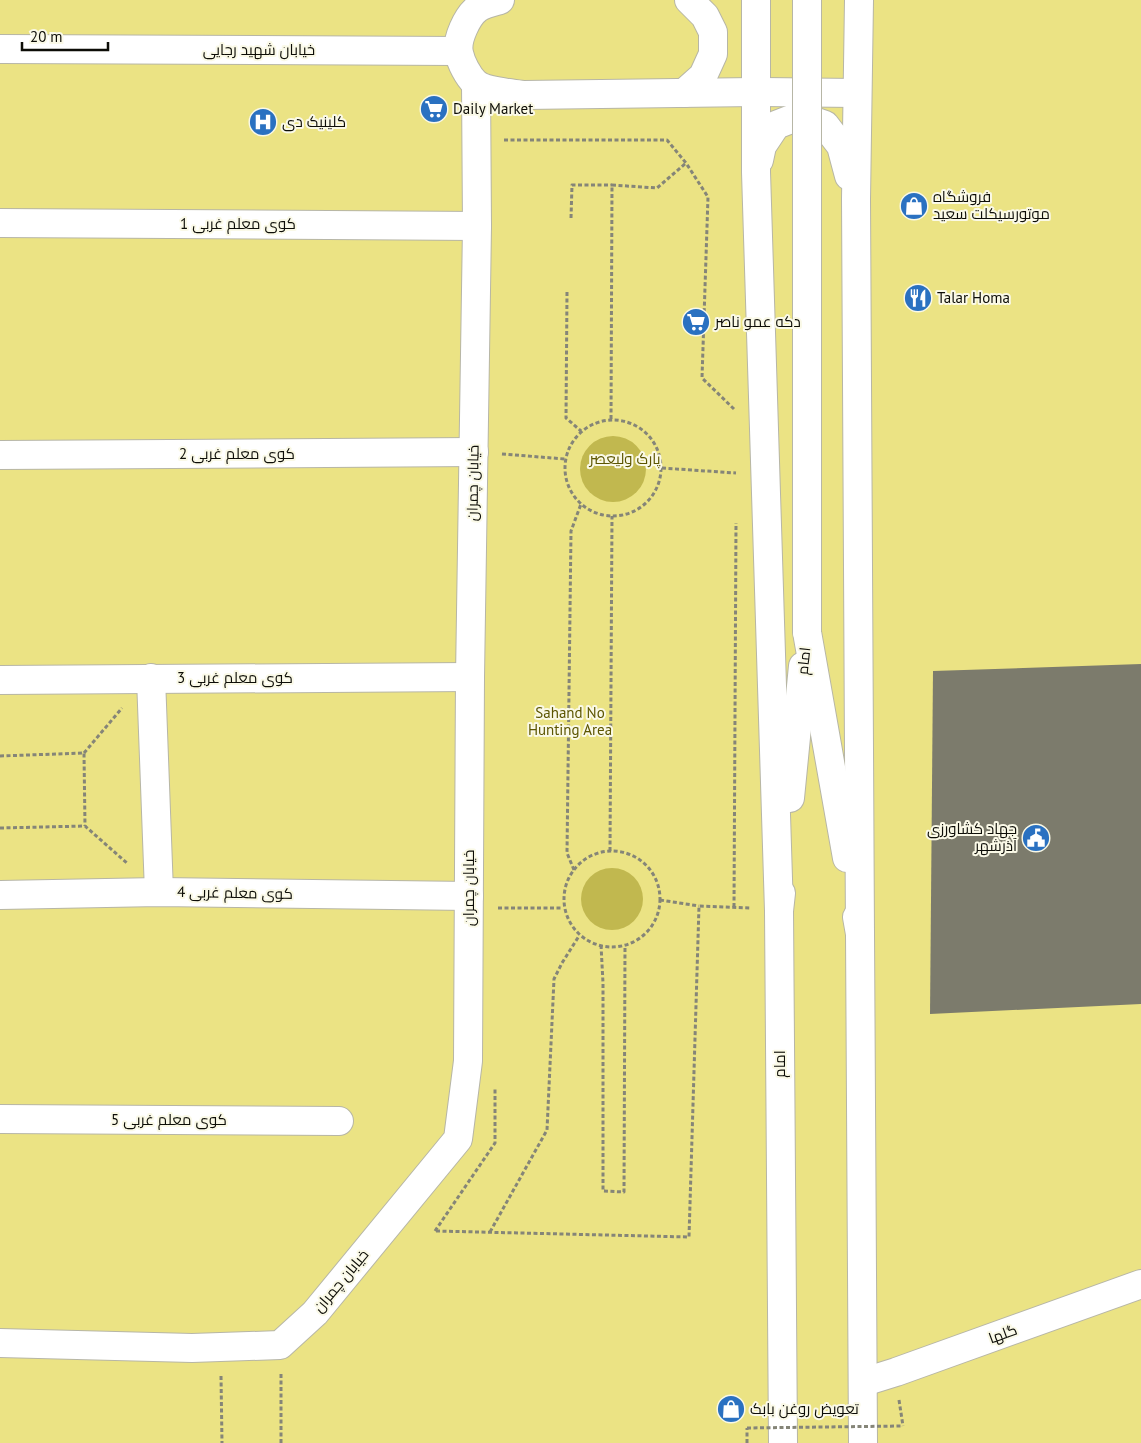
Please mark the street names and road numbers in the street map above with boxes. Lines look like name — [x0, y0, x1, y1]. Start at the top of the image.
street label: خیابان شهید رجایی — [203, 40, 315, 60]
street label: کوی معلم غربی 1 — [180, 214, 296, 234]
street label: کوی معلم غربی 2 — [179, 444, 295, 464]
street label: خیابان چمران — [462, 445, 484, 521]
street label: امام — [793, 646, 815, 676]
street label: کوی معلم غربی 3 — [177, 668, 293, 688]
street label: خیابان چمران — [459, 850, 479, 926]
street label: کوی معلم غربی 4 — [177, 882, 293, 904]
street label: امام — [770, 1050, 790, 1078]
street label: کوی معلم غربی 5 — [111, 1110, 227, 1130]
street label: خیابان چمران — [309, 1245, 373, 1317]
street label: گلها — [986, 1320, 1020, 1348]

